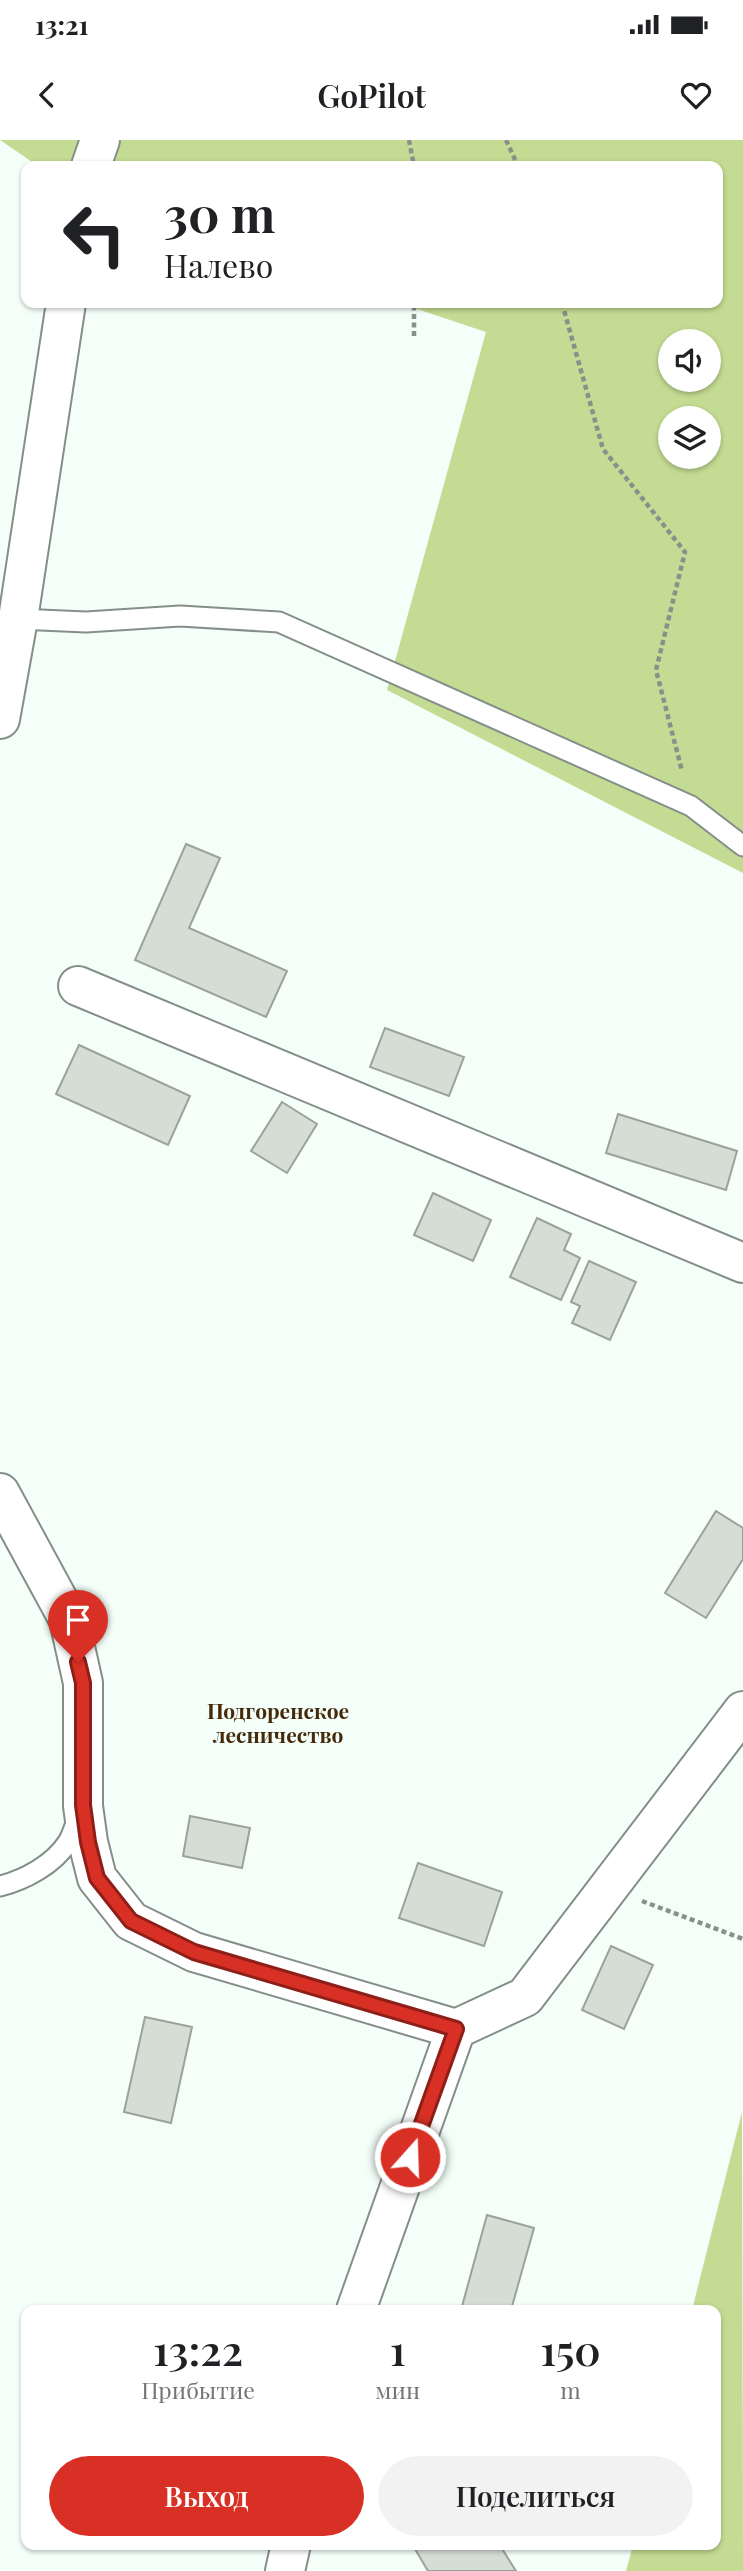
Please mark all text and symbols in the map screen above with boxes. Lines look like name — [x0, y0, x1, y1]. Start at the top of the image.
text: 13:21 — [35, 7, 89, 42]
text: GoPilot — [317, 73, 426, 116]
icon: back — [28, 76, 66, 114]
icon: heart — [677, 76, 715, 114]
text: 30 m — [164, 180, 275, 245]
icon: left — [49, 189, 140, 280]
text: Налево — [164, 243, 273, 286]
map controls — [658, 329, 721, 469]
button: sound — [658, 329, 721, 392]
button: layers — [658, 406, 721, 469]
pin — [48, 1590, 108, 1662]
icon: arrive — [59, 1601, 97, 1639]
district label: Подгоренское лесничество — [207, 1696, 349, 1748]
position arrow — [373, 2120, 447, 2194]
text: 13:22 — [153, 2321, 243, 2377]
text: 1 — [390, 2321, 406, 2377]
text: 150 — [540, 2321, 601, 2377]
text: Прибытие — [141, 2374, 255, 2405]
text: мин — [375, 2374, 420, 2405]
text: m — [560, 2374, 581, 2405]
button: Выход — [49, 2456, 364, 2536]
button: Поделиться — [378, 2456, 693, 2536]

